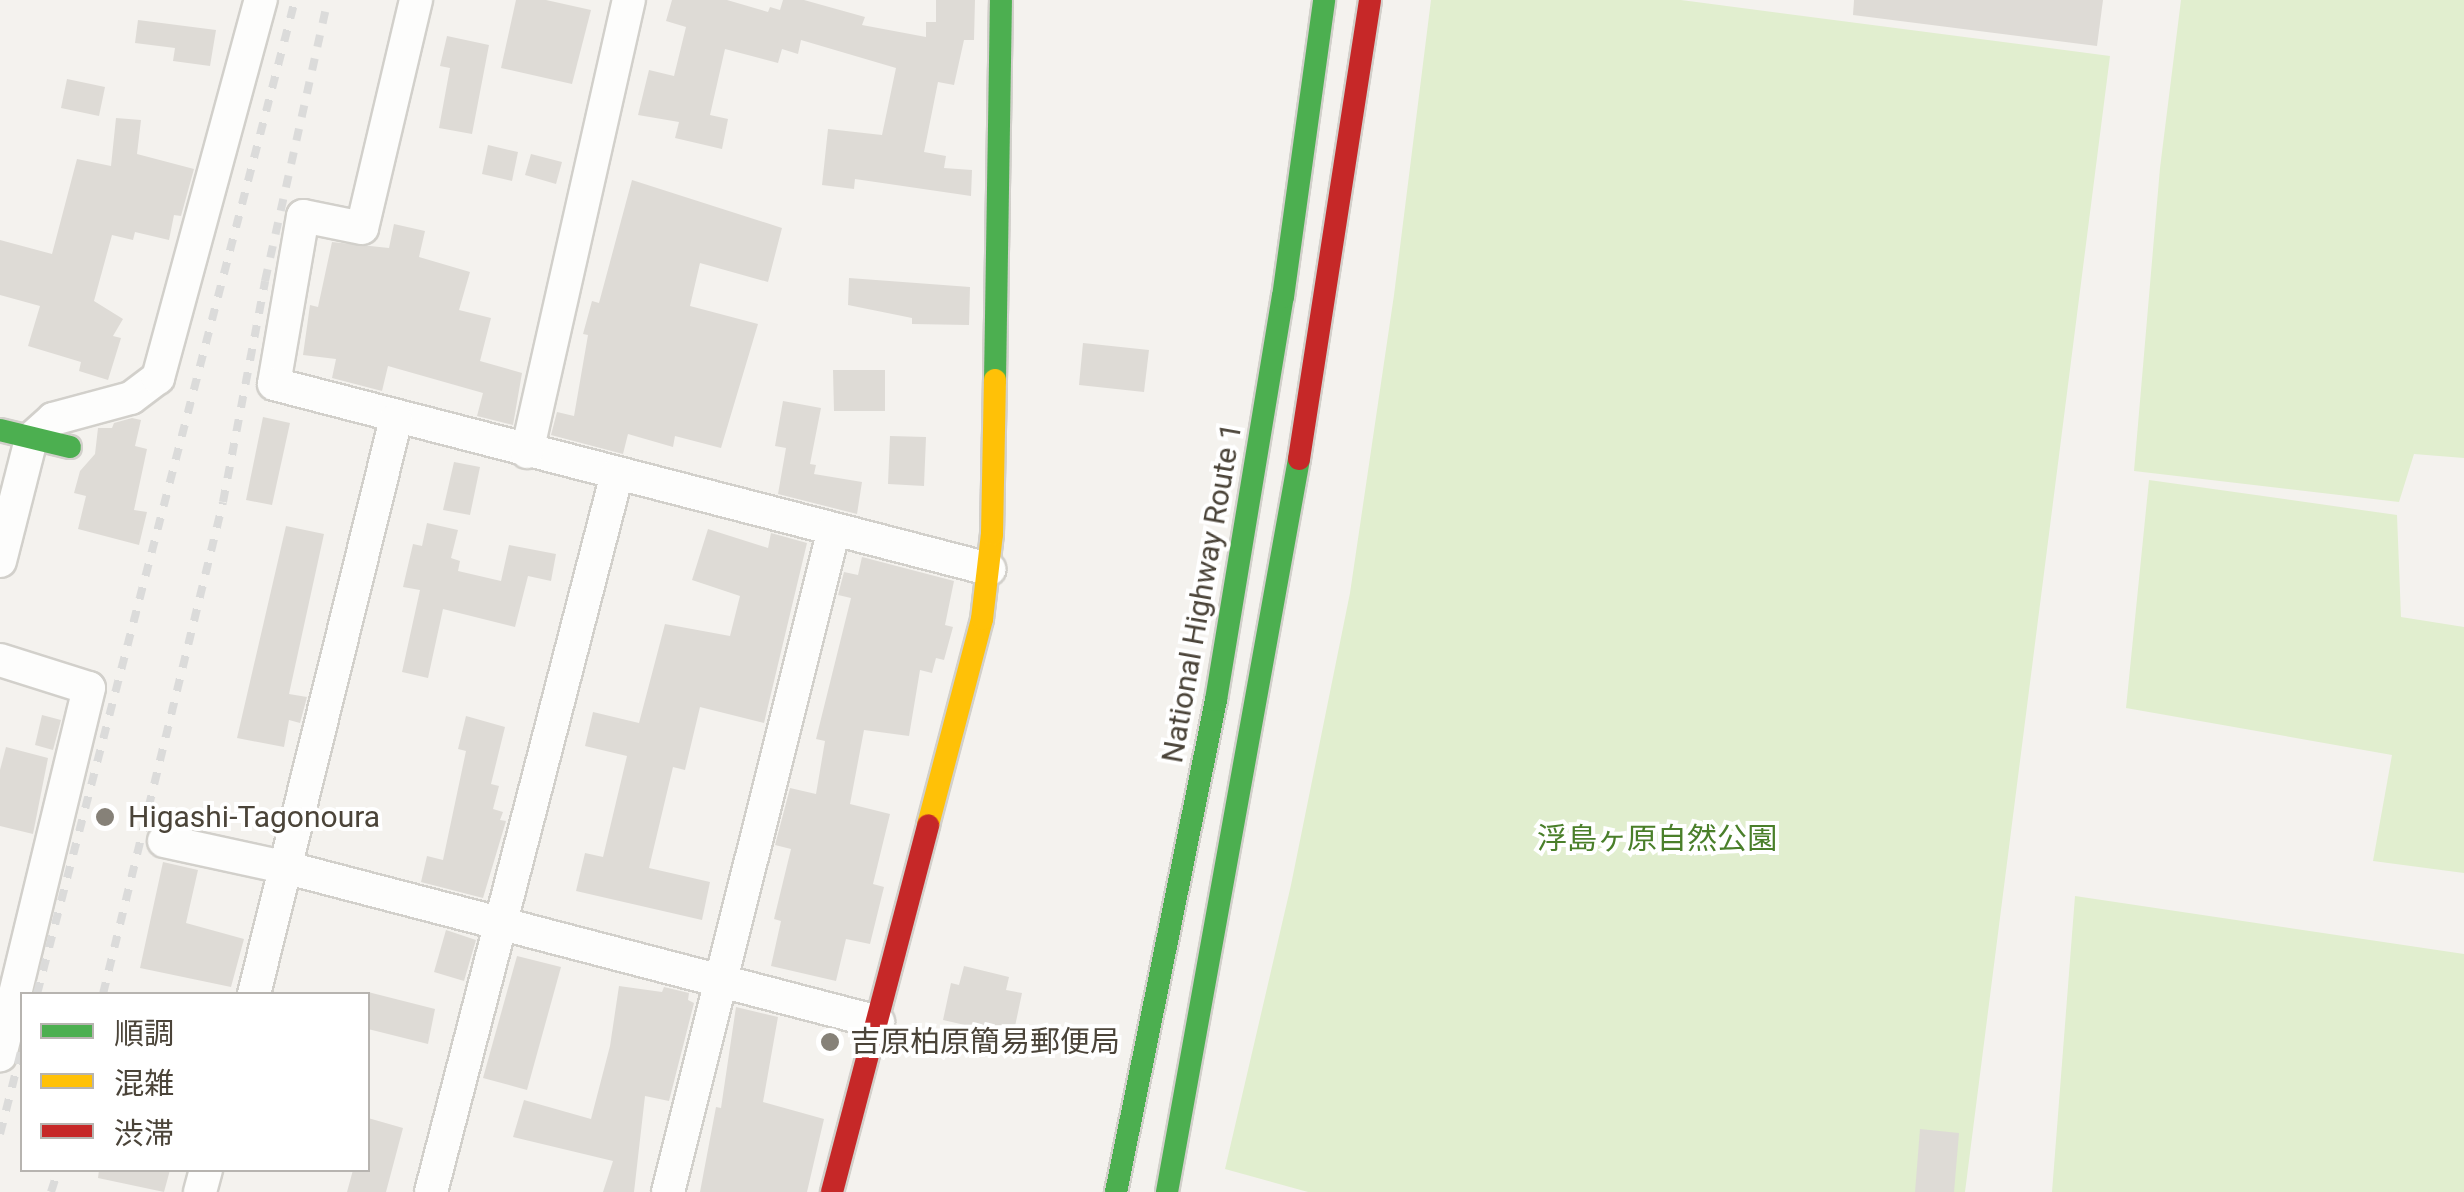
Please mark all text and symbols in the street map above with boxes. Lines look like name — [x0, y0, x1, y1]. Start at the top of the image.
street label: National Highway Route 1 — [1154, 420, 1250, 766]
place label: Higashi-Tagonoura — [128, 799, 380, 835]
marker: Higashi-Tagonoura — [92, 804, 118, 830]
park label: 浮島ヶ原自然公園 — [1537, 821, 1777, 857]
legend — [20, 992, 370, 1172]
text: 順調 — [114, 1016, 174, 1051]
place label: 吉原柏原簡易郵便局 — [850, 1024, 1120, 1060]
marker: 吉原柏原簡易郵便局 — [819, 1031, 841, 1053]
text: 混雑 — [114, 1066, 174, 1101]
text: 渋滞 — [114, 1116, 174, 1151]

